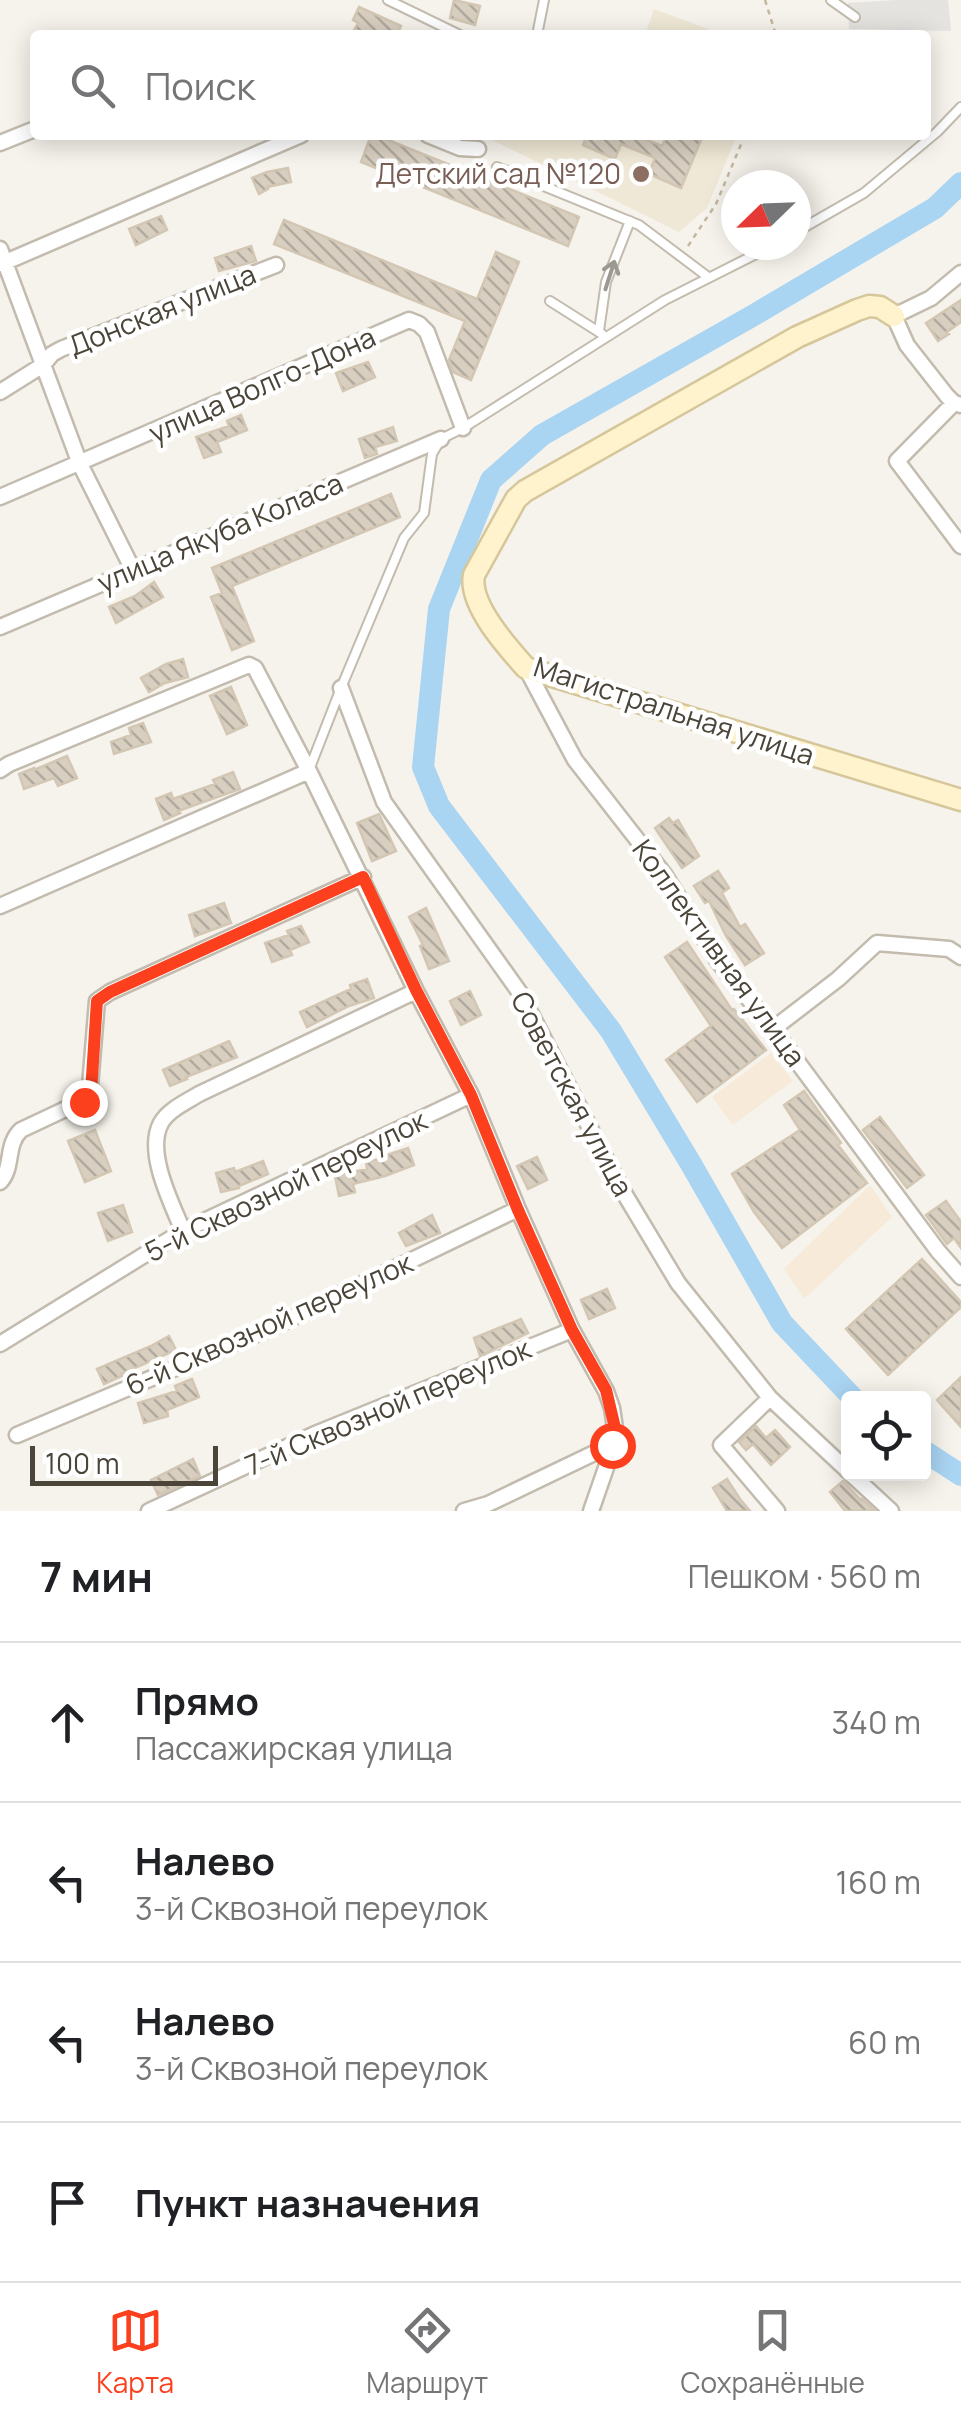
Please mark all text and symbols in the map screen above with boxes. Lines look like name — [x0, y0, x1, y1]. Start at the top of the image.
search box — [30, 30, 931, 140]
icon: search — [65, 58, 120, 113]
text: Поиск — [145, 59, 255, 111]
place label: Детский сад №120 — [375, 154, 621, 192]
marker: Детский сад №120 — [630, 163, 652, 185]
north arrow — [721, 170, 811, 260]
street label: Донская улица — [62, 254, 261, 364]
one-way arrow — [602, 260, 620, 291]
street label: улица Волго-Дона — [142, 317, 381, 451]
street label: улица Якуба Коласа — [91, 463, 348, 601]
street label: Магистральная улица — [529, 647, 819, 773]
street label: Коллективная улица — [625, 831, 815, 1074]
street label: Советская улица — [503, 984, 643, 1203]
route end — [62, 1080, 108, 1126]
street label: 5-й Сквозной переулок — [138, 1100, 434, 1270]
street label: 6-й Сквозной переулок — [119, 1242, 419, 1404]
street label: 7-й Сквозной переулок — [239, 1328, 537, 1483]
map controls — [841, 1391, 931, 1481]
button: locate — [841, 1391, 931, 1481]
route start — [590, 1423, 636, 1469]
scale bar — [30, 1441, 218, 1486]
text: 100 m — [45, 1444, 119, 1482]
text: 7 мин — [40, 1547, 153, 1605]
text: Пешком · 560 m — [688, 1554, 921, 1598]
text: Прямо — [135, 1674, 259, 1726]
icon: ahead — [40, 1695, 95, 1750]
text: 340 m — [831, 1700, 921, 1744]
text: Пассажирская улица — [135, 1726, 453, 1770]
text: Налево — [135, 1834, 275, 1886]
icon: left — [40, 1855, 95, 1910]
text: 160 m — [836, 1860, 921, 1904]
text: 3-й Сквозной переулок — [135, 1886, 488, 1930]
text: Налево — [135, 1994, 275, 2046]
icon: left — [40, 2015, 95, 2070]
text: 60 m — [848, 2020, 921, 2064]
text: 3-й Сквозной переулок — [135, 2046, 488, 2090]
icon: arrive — [40, 2175, 95, 2230]
text: Пункт назначения — [135, 2176, 480, 2228]
tab: Карта — [96, 2303, 174, 2401]
tab: Маршрут — [366, 2303, 488, 2401]
tab: Сохранённые — [681, 2303, 865, 2401]

